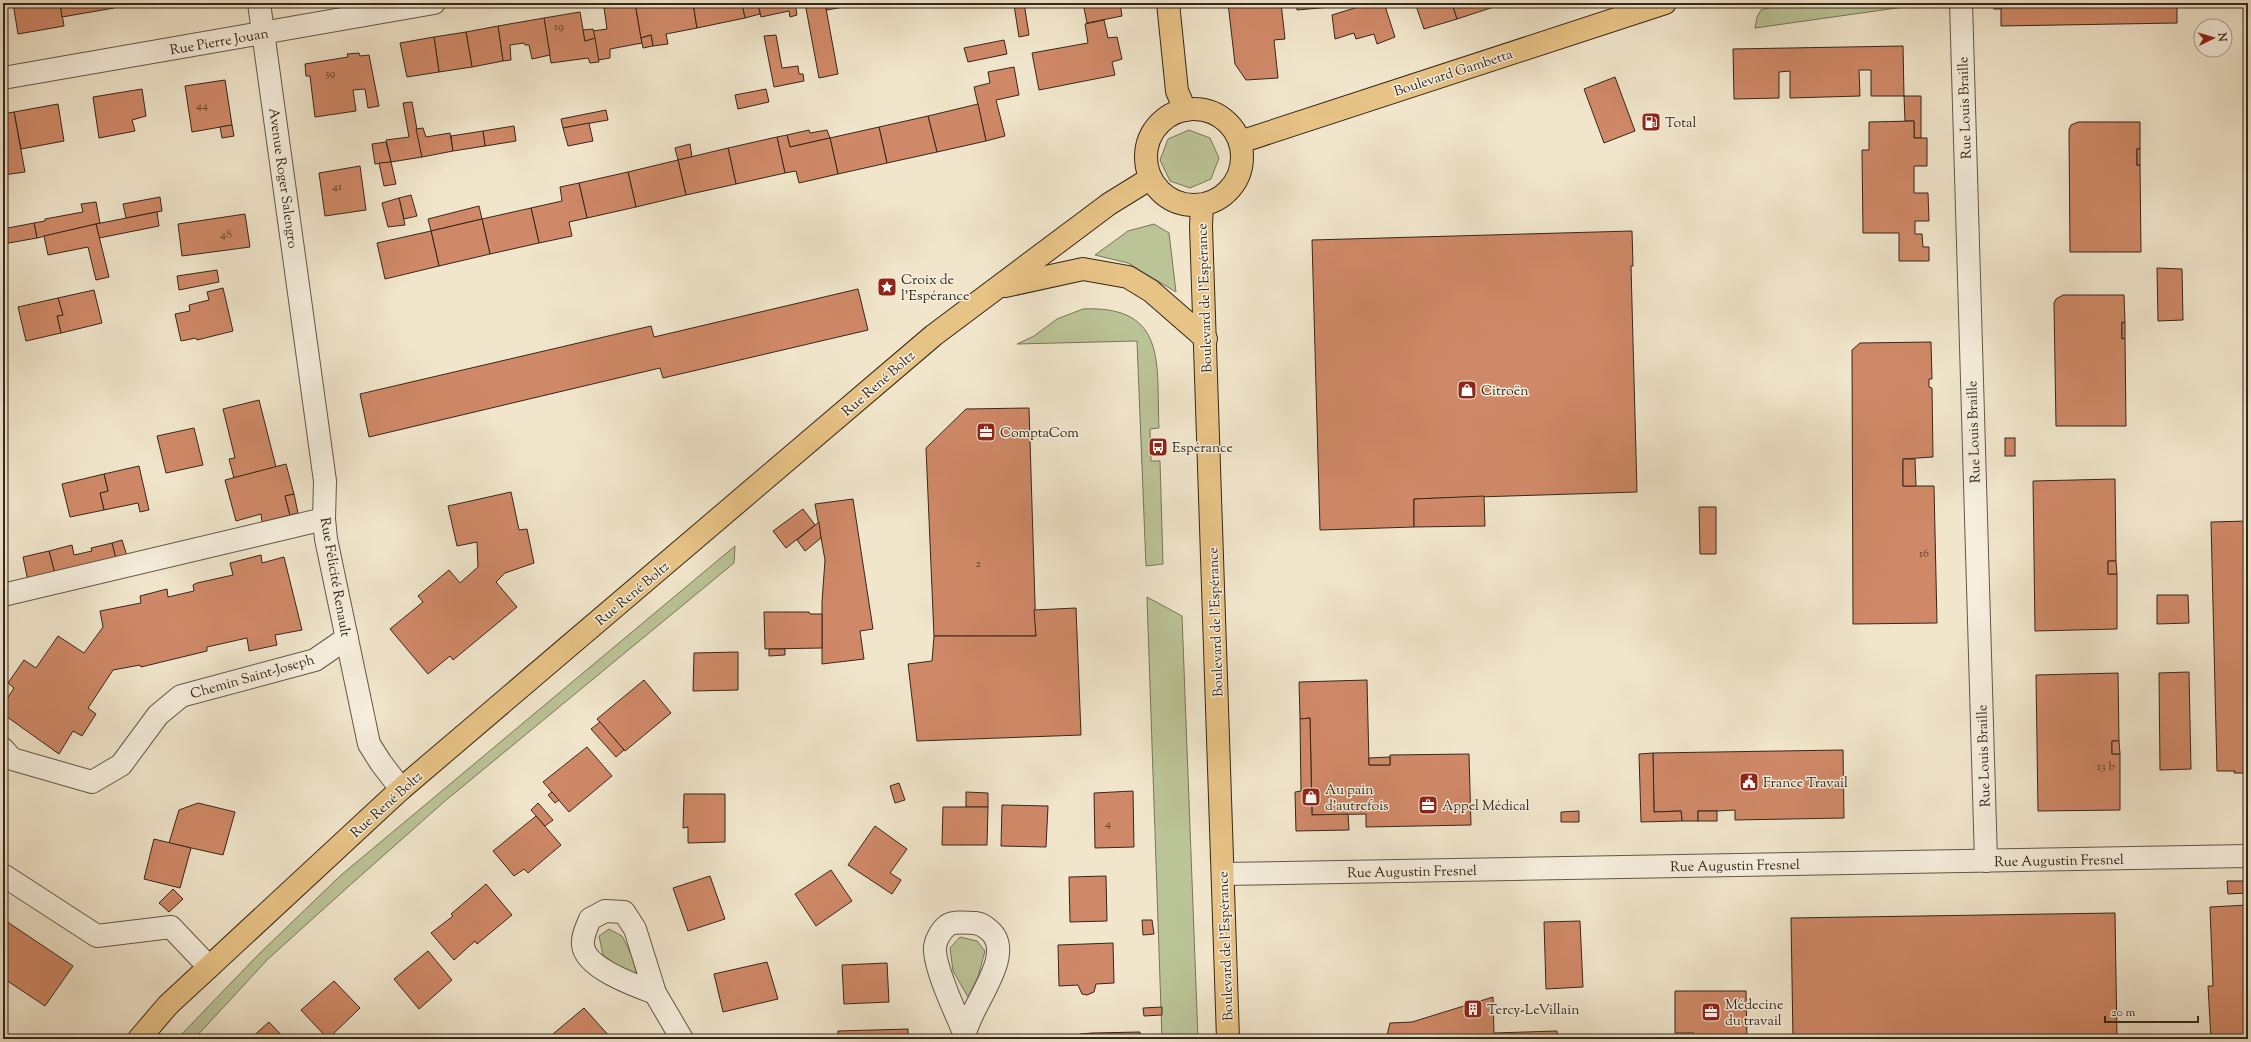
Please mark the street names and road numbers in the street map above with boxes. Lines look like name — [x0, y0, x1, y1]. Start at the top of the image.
street label: Rue Pierre Jouan — [168, 24, 270, 61]
street label: Boulevard Gambetta — [1392, 45, 1516, 103]
street label: Rue Louis Braille — [1954, 56, 1978, 160]
street label: Avenue Roger Salengro — [262, 107, 302, 250]
street label: Boulevard de l'Espérance — [1193, 223, 1219, 373]
street label: Rue René Boltz — [838, 347, 920, 422]
street label: Rue Louis Braille — [1963, 380, 1987, 484]
street label: Rue Félicité Renault — [314, 516, 354, 639]
street label: Boulevard de l'Espérance — [1204, 547, 1230, 697]
street label: Rue René Boltz — [592, 558, 675, 632]
street label: Chemin Saint-Joseph — [188, 651, 317, 705]
street label: Rue Louis Braille — [1973, 704, 1997, 808]
street label: Rue René Boltz — [347, 768, 428, 843]
street label: Rue Augustin Fresnel — [1994, 851, 2124, 873]
street label: Rue Augustin Fresnel — [1670, 856, 1800, 878]
street label: Rue Augustin Fresnel — [1347, 862, 1477, 884]
street label: Boulevard de l'Espérance — [1214, 871, 1240, 1021]

